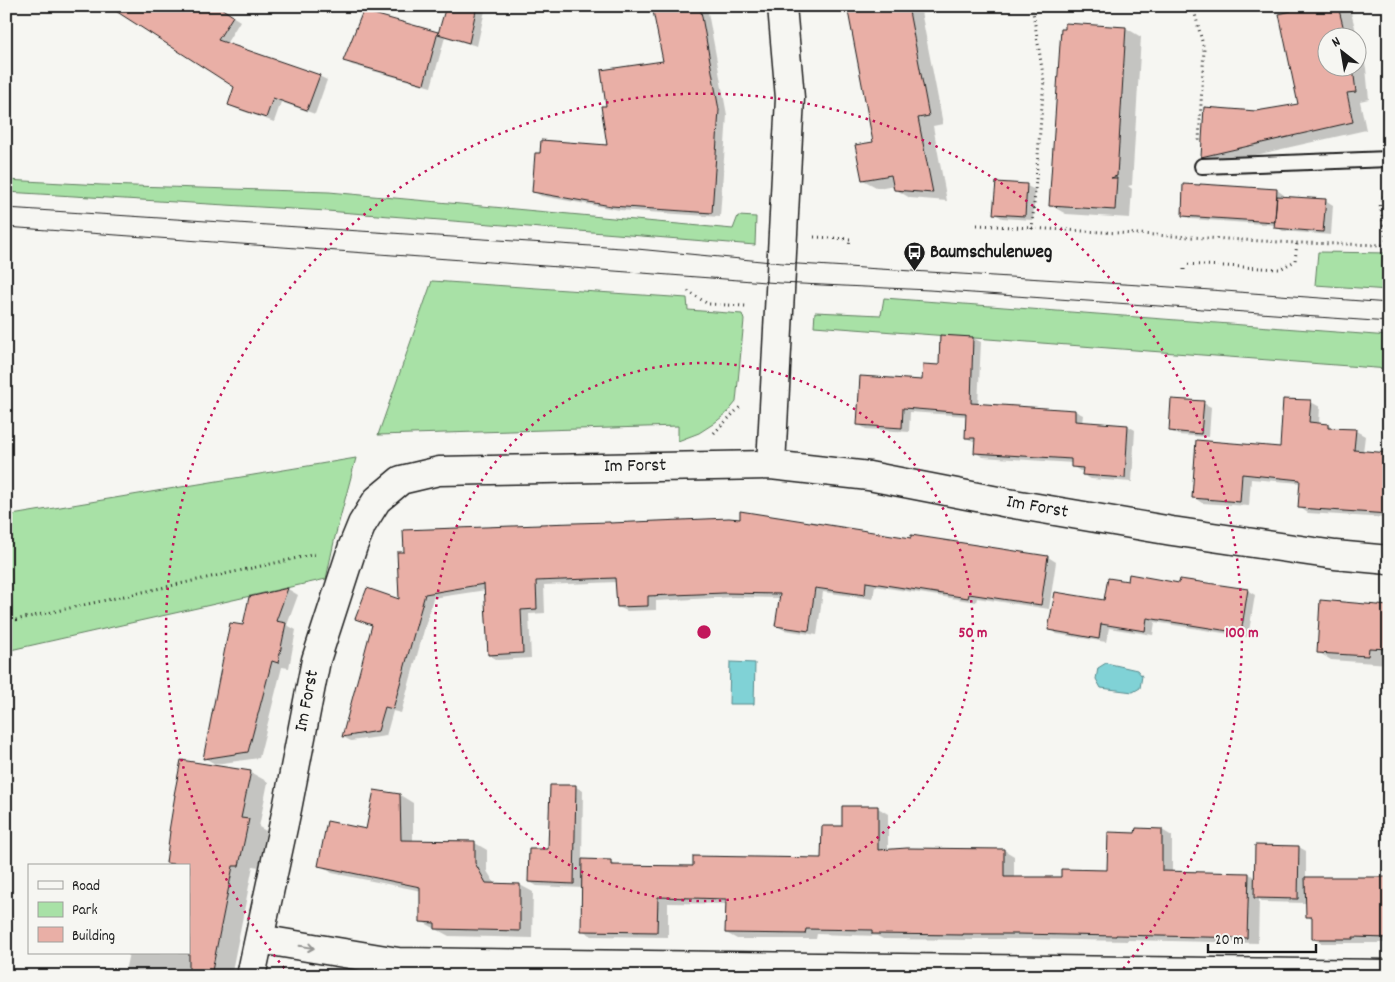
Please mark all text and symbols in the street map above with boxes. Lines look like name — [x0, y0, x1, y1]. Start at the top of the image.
north arrow — [1318, 28, 1368, 78]
text: N — [1328, 32, 1345, 53]
place label: Baumschulenweg — [930, 240, 1052, 267]
bus stop icon: Baumschulenweg — [902, 241, 926, 272]
street label: Im Forst — [604, 453, 666, 481]
street label: Im Forst — [1004, 489, 1070, 527]
centre of rings — [695, 623, 713, 641]
text: 50 m — [959, 623, 987, 645]
text: 100 m — [1225, 623, 1259, 645]
street label: Im Forst — [289, 668, 327, 734]
legend — [28, 864, 190, 954]
text: Road — [72, 876, 100, 898]
text: Park — [72, 900, 98, 922]
scale bar — [1208, 922, 1315, 954]
text: Building — [72, 926, 115, 948]
text: 20 m — [1215, 930, 1243, 952]
one-way arrow — [298, 942, 314, 952]

